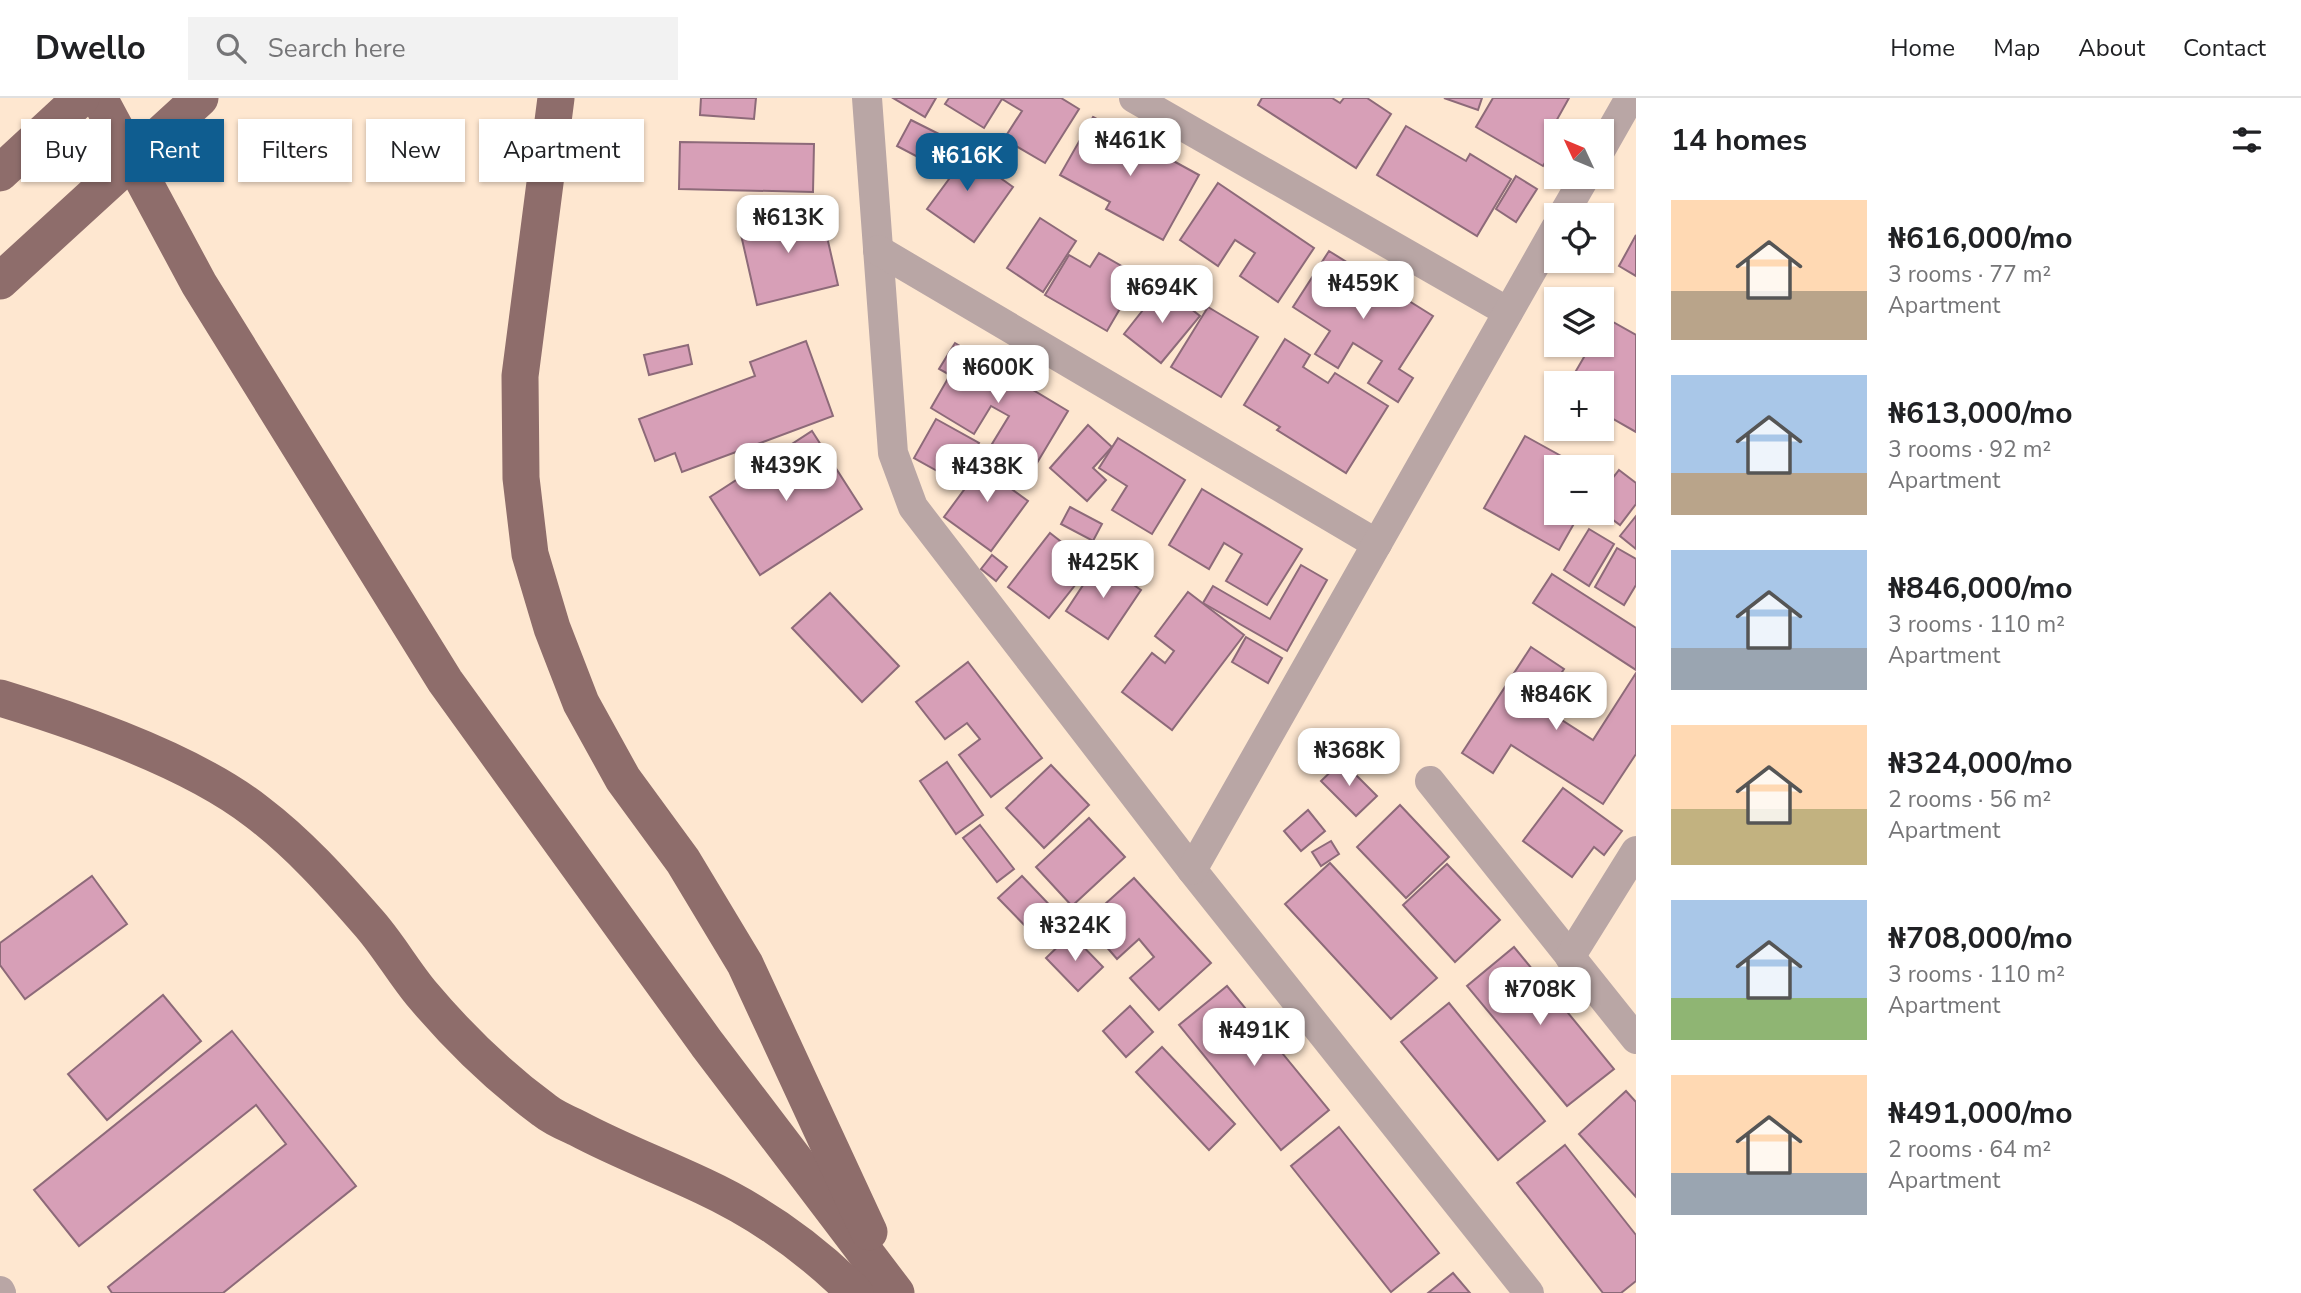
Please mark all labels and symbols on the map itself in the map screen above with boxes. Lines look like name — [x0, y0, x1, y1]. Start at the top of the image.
pin: ₦461K — [1081, 118, 1179, 178]
north arrow — [1544, 119, 1614, 189]
pin: ₦616K — [918, 134, 1016, 193]
pin: ₦613K — [739, 195, 837, 255]
pin: ₦459K — [1314, 262, 1412, 321]
pin: ₦694K — [1113, 266, 1211, 325]
pin: ₦600K — [949, 345, 1047, 405]
pin: ₦439K — [737, 444, 835, 503]
pin: ₦438K — [938, 444, 1036, 504]
pin: ₦425K — [1054, 540, 1152, 600]
pin: ₦846K — [1507, 672, 1605, 732]
pin: ₦368K — [1300, 728, 1398, 788]
pin: ₦324K — [1026, 904, 1124, 963]
pin: ₦708K — [1491, 968, 1589, 1027]
pin: ₦491K — [1205, 1009, 1303, 1068]

